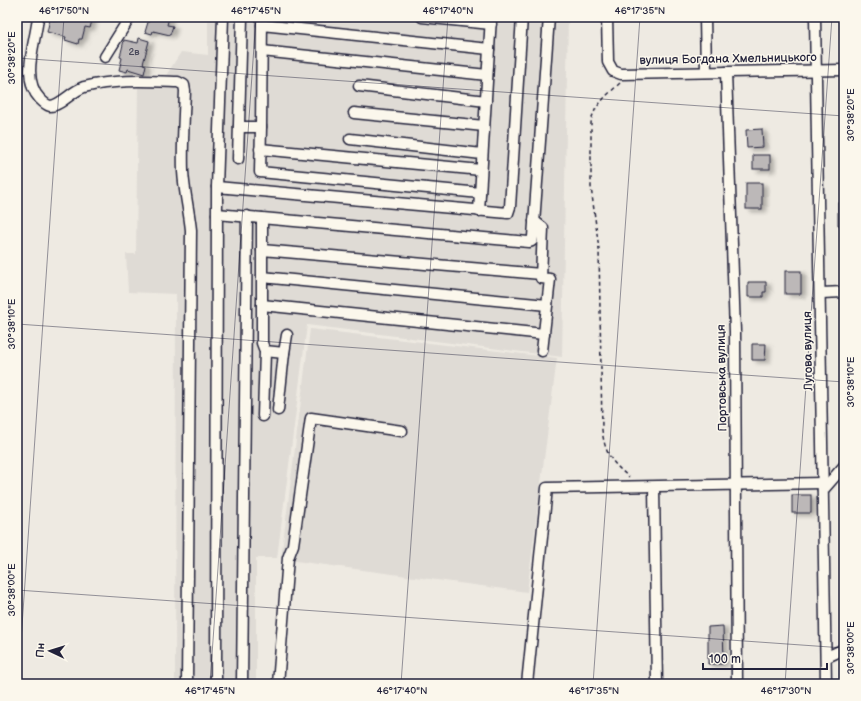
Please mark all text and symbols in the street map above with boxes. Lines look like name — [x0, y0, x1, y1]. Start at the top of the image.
text: 46°17'50"N — [39, 5, 89, 17]
text: 46°17'45"N — [231, 5, 281, 17]
text: 46°17'40"N — [423, 5, 473, 17]
text: 46°17'35"N — [615, 5, 665, 17]
text: 30°38'20"E — [6, 31, 18, 84]
house number: 2в — [128, 46, 140, 58]
street label: вулиця Богдана Хмельницького — [639, 50, 817, 68]
text: 30°38'20"E — [845, 88, 857, 141]
text: 30°38'10"E — [6, 298, 18, 349]
street label: Лугова вулиця — [800, 311, 816, 392]
street label: Портовська вулиця — [714, 324, 730, 432]
text: 30°38'10"E — [845, 356, 857, 407]
text: 30°38'00"E — [6, 563, 18, 616]
text: 30°38'00"E — [845, 621, 857, 674]
north arrow — [30, 631, 70, 671]
text: Пн — [34, 643, 48, 658]
scale bar — [703, 645, 827, 671]
text: 100 m — [709, 652, 741, 667]
text: 46°17'45"N — [185, 685, 235, 697]
text: 46°17'40"N — [377, 685, 427, 697]
text: 46°17'35"N — [569, 685, 619, 697]
text: 46°17'30"N — [761, 685, 811, 697]

